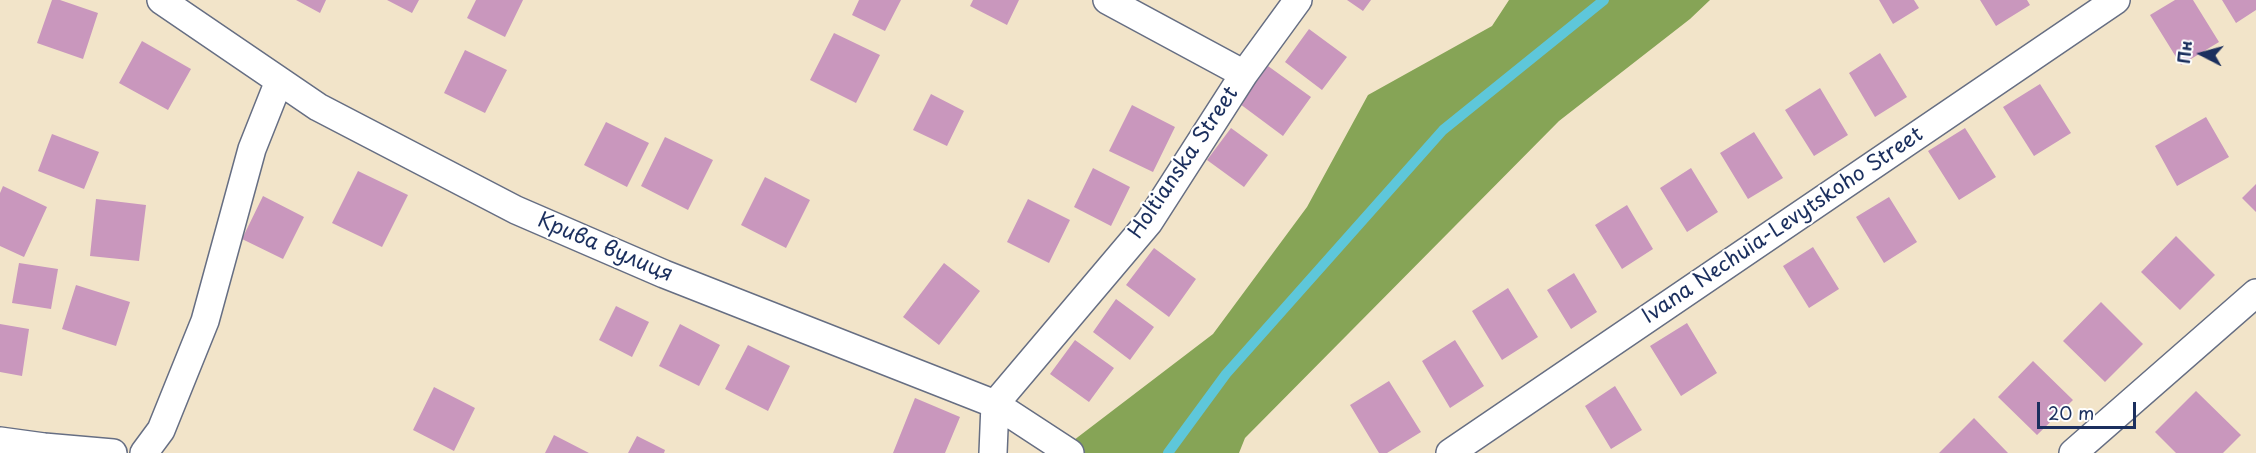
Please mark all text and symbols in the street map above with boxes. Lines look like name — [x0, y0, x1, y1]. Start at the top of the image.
north arrow — [2172, 24, 2232, 84]
text: Пн — [2171, 39, 2197, 65]
street label: Holtianska Street — [1124, 82, 1244, 244]
street label: Ivana Nechuia-Levytskoho Street — [1638, 122, 1928, 330]
street label: Крива вулиця — [534, 208, 676, 288]
scale bar — [2040, 390, 2139, 428]
text: 20 m — [2048, 399, 2094, 426]

